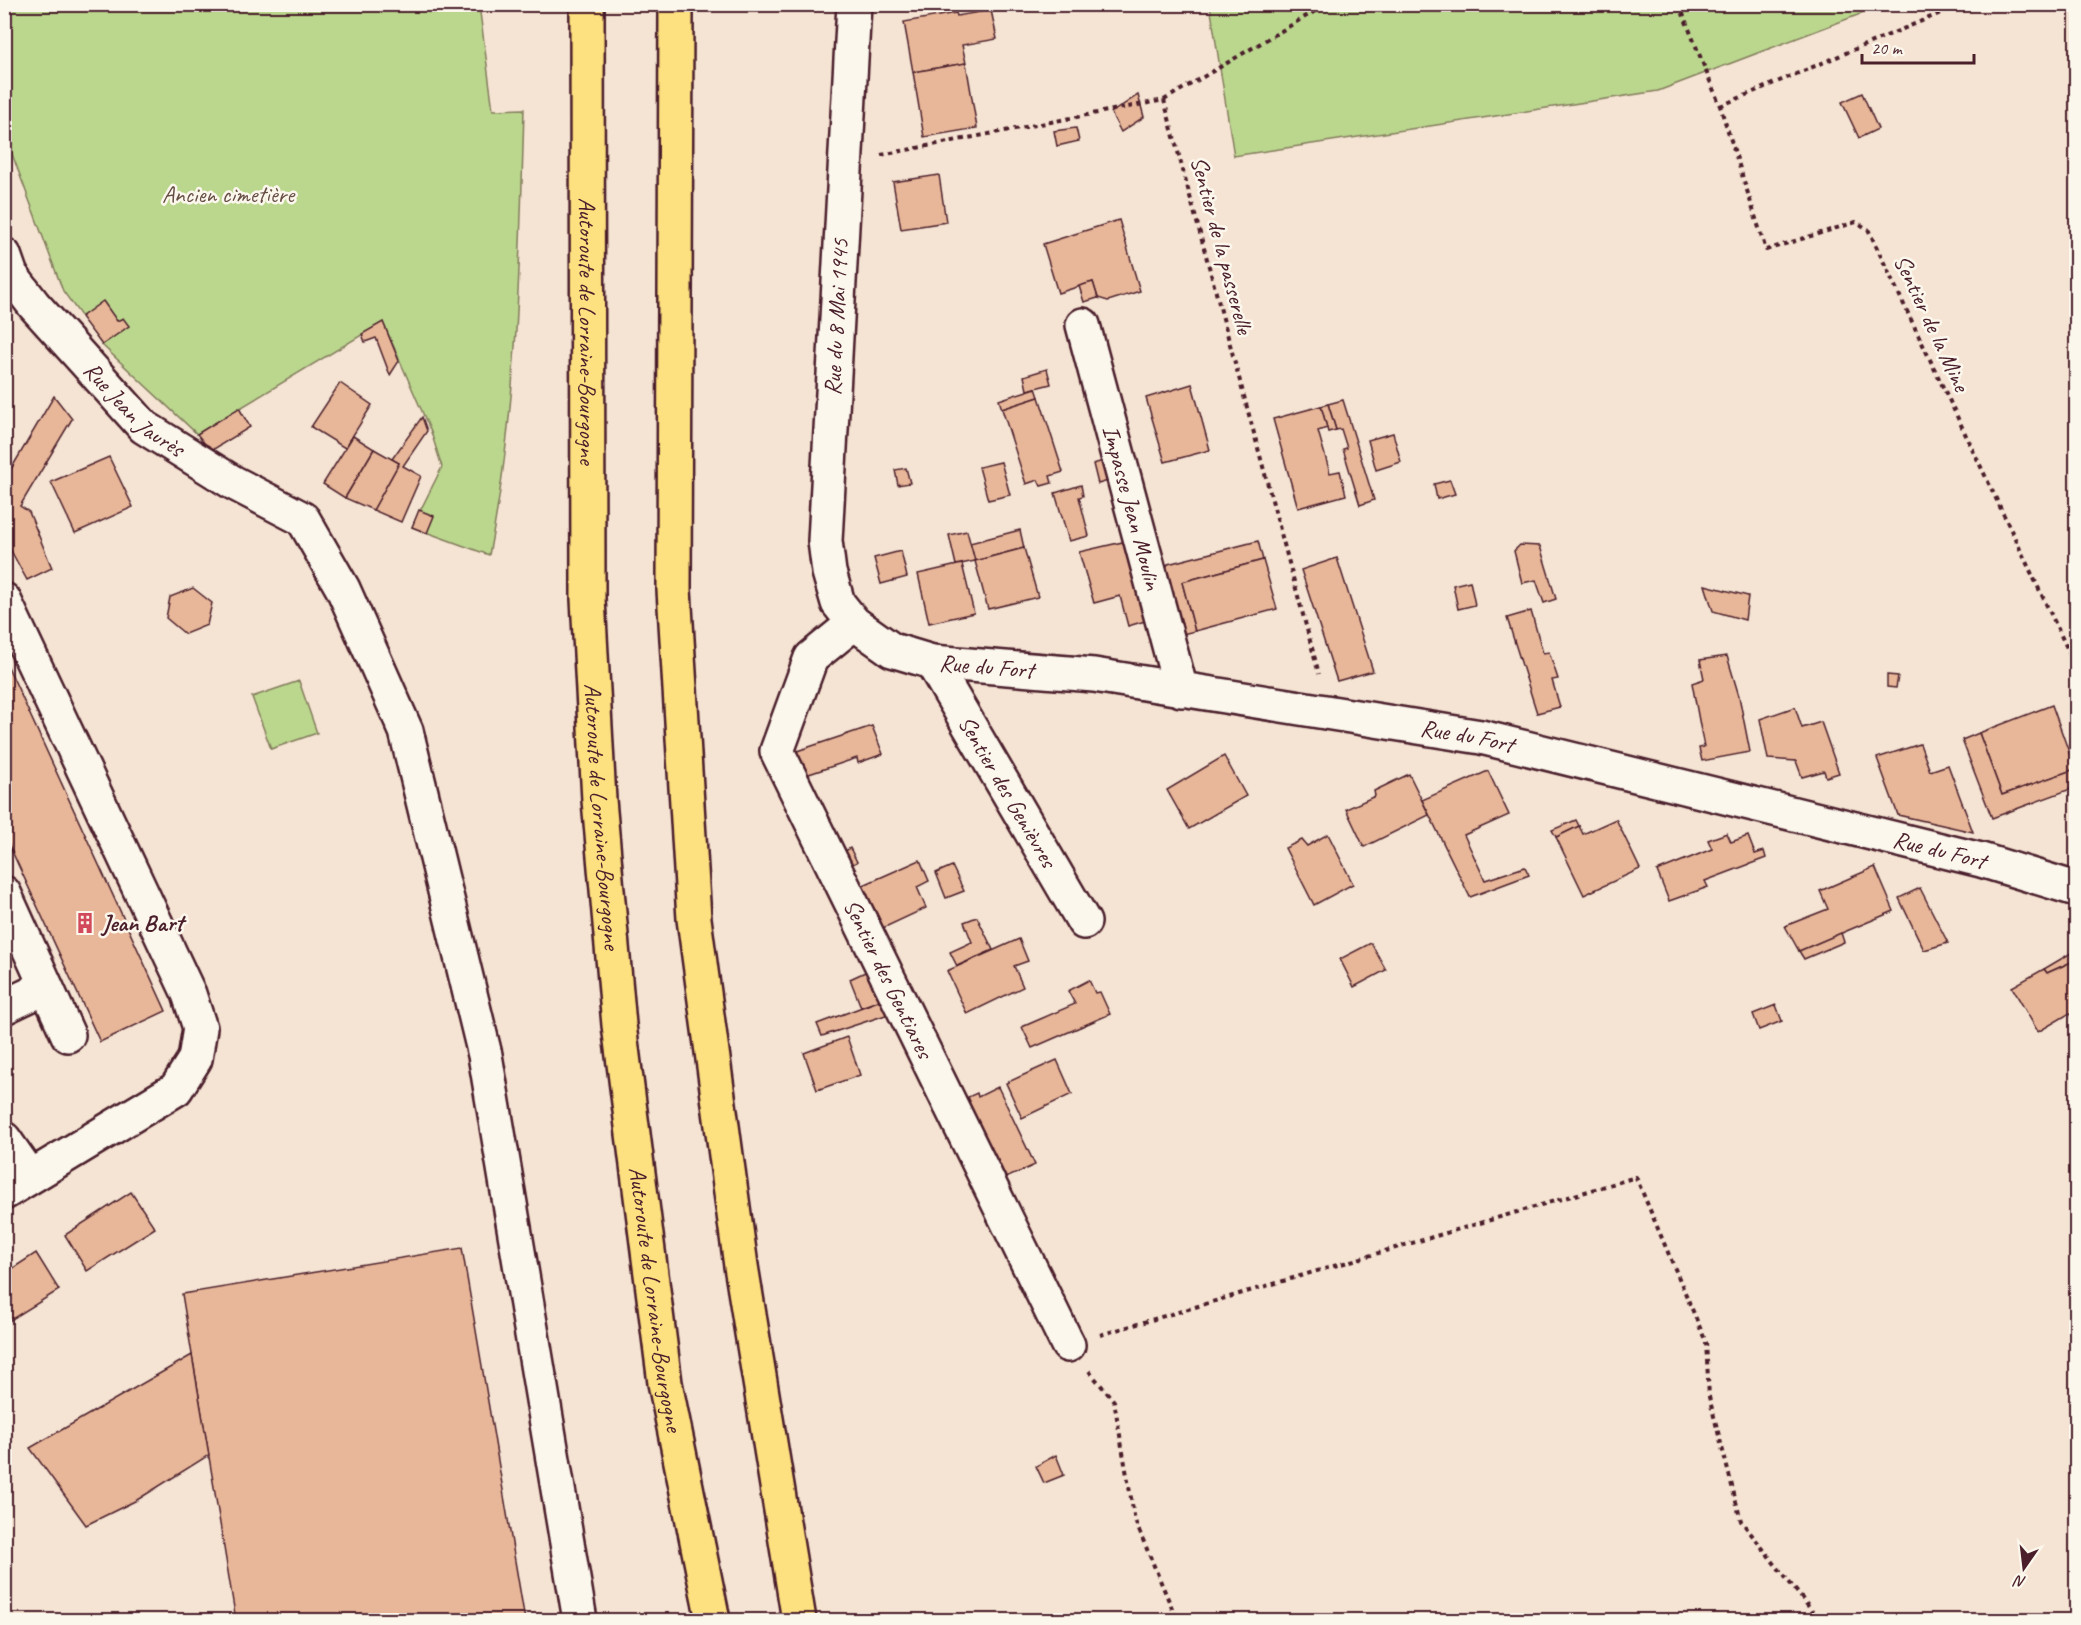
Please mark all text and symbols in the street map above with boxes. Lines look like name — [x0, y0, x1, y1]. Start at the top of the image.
scale bar — [1862, 27, 1974, 65]
text: 20 m — [1871, 37, 1904, 59]
street label: Sentier de la passerelle — [1184, 153, 1261, 339]
park label: Ancien cimetière — [162, 179, 296, 209]
street label: Autoroute de Lorraine-Bourgogne — [572, 197, 603, 467]
street label: Rue du 8 Mai 1945 — [817, 237, 855, 396]
street label: Sentier de la Mine — [1887, 250, 1978, 398]
street label: Rue Jean Jaurès — [77, 355, 192, 465]
street label: Impasse Jean Moulin — [1096, 422, 1169, 594]
street label: Rue du Fort — [938, 648, 1038, 685]
street label: Autoroute de Lorraine-Bourgogne — [578, 683, 627, 953]
street label: Sentier des Genièvres — [952, 710, 1065, 874]
street label: Rue du Fort — [1418, 713, 1520, 760]
street label: Rue du Fort — [1890, 824, 1993, 877]
street label: Sentier des Gentiares — [837, 894, 941, 1065]
place label: Jean Bart — [100, 908, 187, 938]
building icon: Jean Bart — [73, 911, 97, 935]
street label: Autoroute de Lorraine-Bourgogne — [622, 1165, 690, 1437]
north arrow — [1994, 1538, 2054, 1598]
text: N — [2010, 1570, 2028, 1592]

